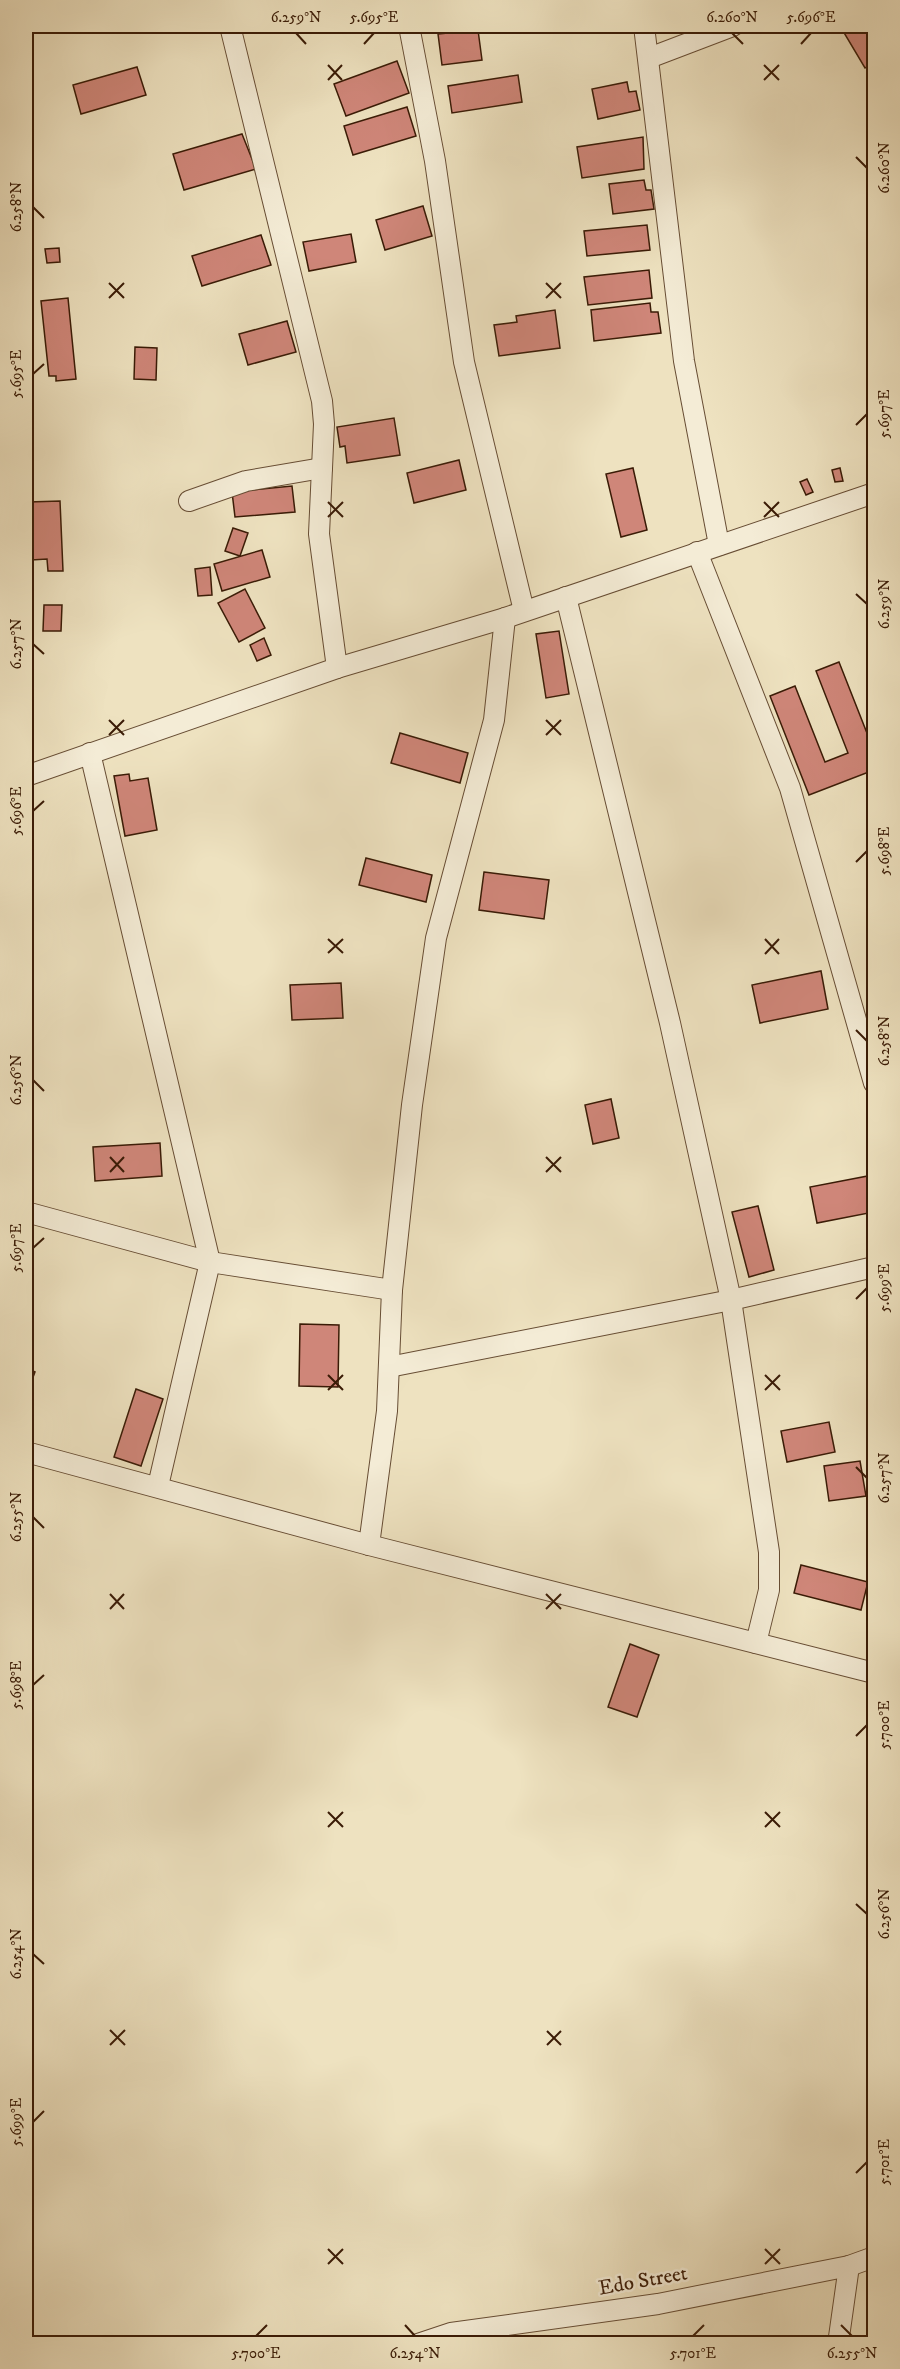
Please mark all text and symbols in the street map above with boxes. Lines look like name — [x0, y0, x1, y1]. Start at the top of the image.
text: 6.259°N — [271, 8, 321, 27]
text: 5.695°E — [350, 8, 399, 27]
text: 6.260°N — [706, 8, 758, 27]
text: 5.696°E — [786, 8, 836, 27]
text: 6.260°N — [875, 142, 894, 194]
text: 6.258°N — [7, 182, 26, 232]
text: 5.695°E — [7, 349, 26, 398]
text: 5.697°E — [875, 389, 894, 439]
text: 6.259°N — [875, 579, 894, 629]
text: 6.257°N — [7, 618, 26, 670]
text: 5.696°E — [7, 786, 26, 836]
text: 5.698°E — [875, 826, 894, 875]
text: 6.258°N — [875, 1016, 894, 1066]
text: 6.256°N — [7, 1054, 26, 1106]
text: 5.697°E — [7, 1223, 26, 1273]
text: 5.699°E — [875, 1263, 894, 1312]
text: 6.257°N — [875, 1452, 894, 1504]
text: 6.255°N — [7, 1492, 26, 1542]
text: 5.698°E — [7, 1660, 26, 1709]
text: 5.700°E — [875, 1700, 894, 1750]
text: 6.256°N — [875, 1888, 894, 1940]
text: 6.254°N — [7, 1928, 26, 1980]
text: 5.699°E — [7, 2097, 26, 2146]
text: 5.701°E — [875, 2138, 894, 2185]
street label: Edo Street — [597, 2260, 690, 2302]
text: 5.700°E — [231, 2344, 281, 2363]
text: 6.254°N — [389, 2344, 441, 2363]
text: 5.701°E — [670, 2344, 717, 2363]
text: 6.255°N — [827, 2344, 877, 2363]

